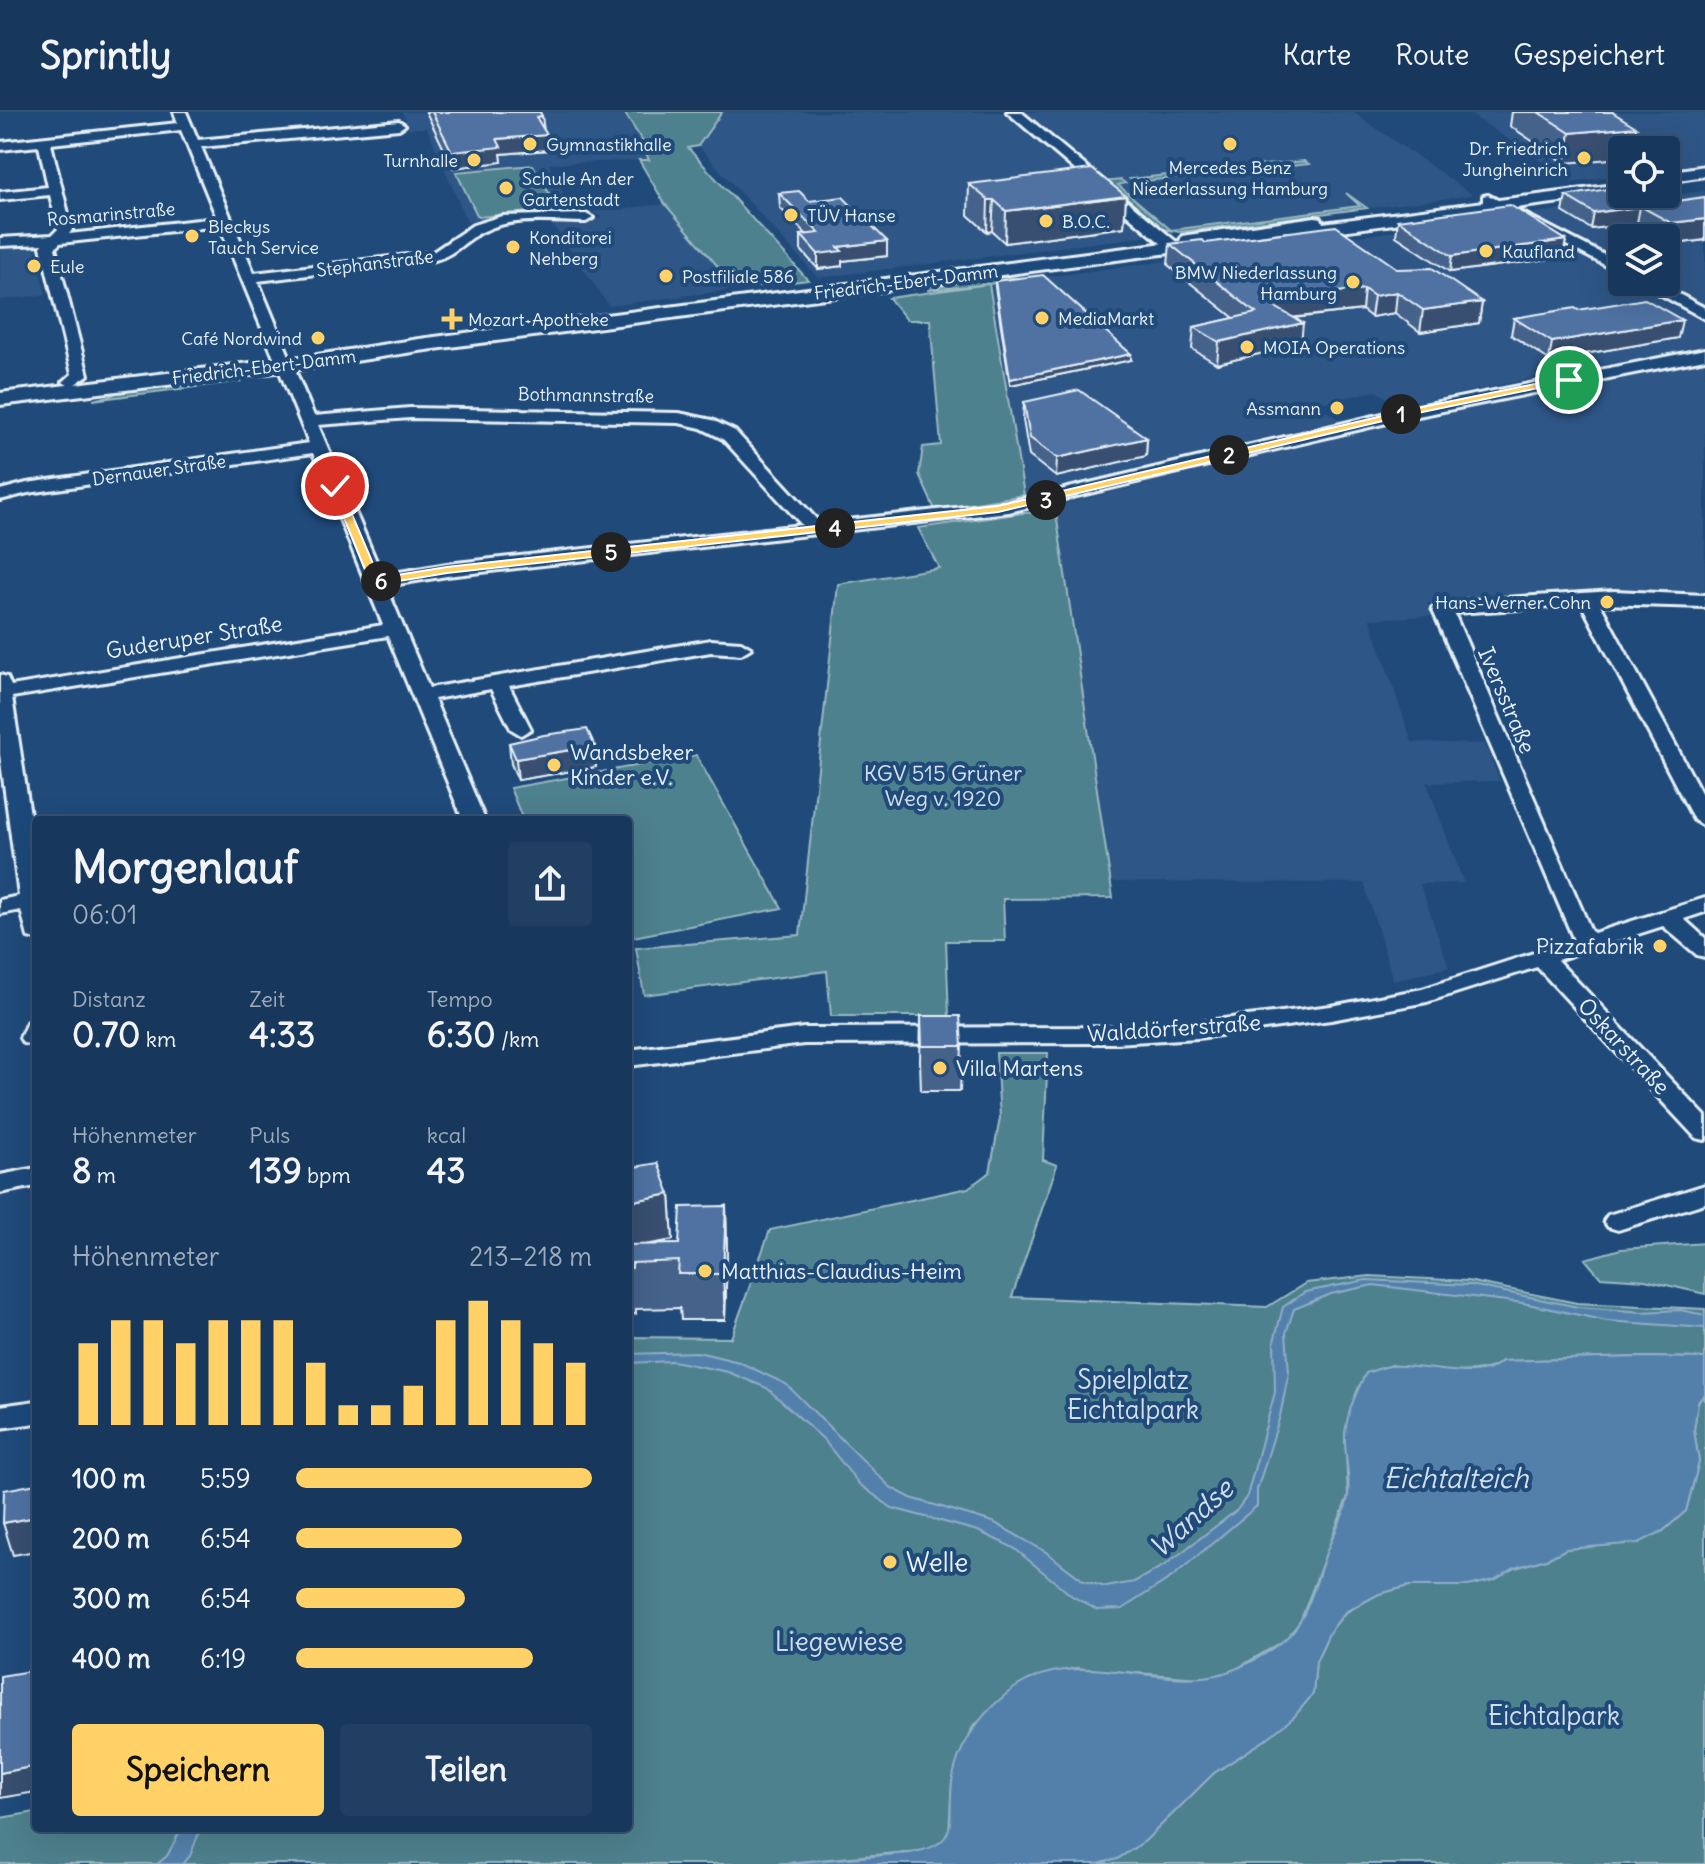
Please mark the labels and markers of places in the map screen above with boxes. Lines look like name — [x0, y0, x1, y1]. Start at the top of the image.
place label: Gymnastikhalle — [546, 133, 672, 156]
marker: Gymnastikhalle — [521, 135, 539, 153]
marker: Mercedes Benz Niederlassung Hamburg — [1221, 135, 1239, 153]
place label: Dr. Friedrich Jungheinrich — [1462, 137, 1568, 181]
place label: Turnhalle — [383, 149, 458, 172]
marker: Dr. Friedrich Jungheinrich — [1575, 149, 1593, 167]
marker: Turnhalle — [465, 151, 483, 169]
place label: Mercedes Benz Niederlassung Hamburg — [1132, 156, 1328, 200]
place label: Schule An der Gartenstadt — [522, 167, 634, 211]
marker: Schule An der Gartenstadt — [497, 179, 515, 197]
place label: TÜV Hanse — [807, 204, 896, 227]
marker: TÜV Hanse — [782, 206, 800, 224]
place label: B.O.C. — [1062, 210, 1110, 233]
marker: B.O.C. — [1037, 212, 1055, 230]
place label: Bleckys Tauch Service — [208, 215, 319, 259]
place label: Konditorei Nehberg — [529, 226, 612, 270]
marker: Bleckys Tauch Service — [183, 227, 201, 245]
marker: Konditorei Nehberg — [504, 238, 522, 256]
place label: Kaufland — [1502, 240, 1575, 263]
marker: Kaufland — [1477, 242, 1495, 260]
place label: Eule — [50, 255, 85, 278]
marker: Eule — [25, 257, 43, 275]
place label: BMW Niederlassung Hamburg — [1175, 261, 1337, 305]
place label: Postfiliale 586 — [682, 265, 794, 288]
marker: Postfiliale 586 — [657, 267, 675, 285]
marker: BMW Niederlassung Hamburg — [1344, 273, 1362, 291]
place label: MediaMarkt — [1058, 307, 1154, 330]
place label: Mozart-Apotheke — [468, 308, 609, 331]
marker: MediaMarkt — [1033, 309, 1051, 327]
marker: Mozart-Apotheke — [443, 310, 461, 328]
place label: Café Nordwind — [181, 327, 302, 350]
marker: Café Nordwind — [309, 329, 327, 347]
place label: MOIA Operations — [1263, 336, 1405, 359]
marker: MOIA Operations — [1238, 338, 1256, 356]
pin — [1535, 346, 1603, 414]
pin: 1 — [1381, 394, 1421, 434]
place label: Assmann — [1246, 397, 1321, 420]
marker: Assmann — [1328, 399, 1346, 417]
pin: 2 — [1209, 435, 1249, 475]
pin — [301, 452, 369, 520]
pin: 3 — [1026, 480, 1066, 520]
pin: 4 — [815, 508, 855, 548]
pin: 5 — [591, 532, 631, 572]
pin: 6 — [361, 561, 401, 601]
place label: Hans-Werner Cohn — [1435, 591, 1591, 614]
marker: Hans-Werner Cohn — [1598, 593, 1616, 611]
place label: Wandsbeker Kinder e.V. — [570, 738, 693, 791]
marker: Wandsbeker Kinder e.V. — [545, 756, 563, 774]
place label: Pizzafabrik — [1536, 932, 1644, 960]
marker: Pizzafabrik — [1651, 937, 1669, 955]
place label: Villa Martens — [956, 1054, 1083, 1082]
marker: Villa Martens — [931, 1059, 949, 1077]
place label: Matthias-Claudius-Heim — [721, 1257, 962, 1285]
marker: Matthias-Claudius-Heim — [696, 1262, 714, 1280]
place label: Welle — [906, 1546, 968, 1579]
marker: Welle — [881, 1553, 899, 1571]

